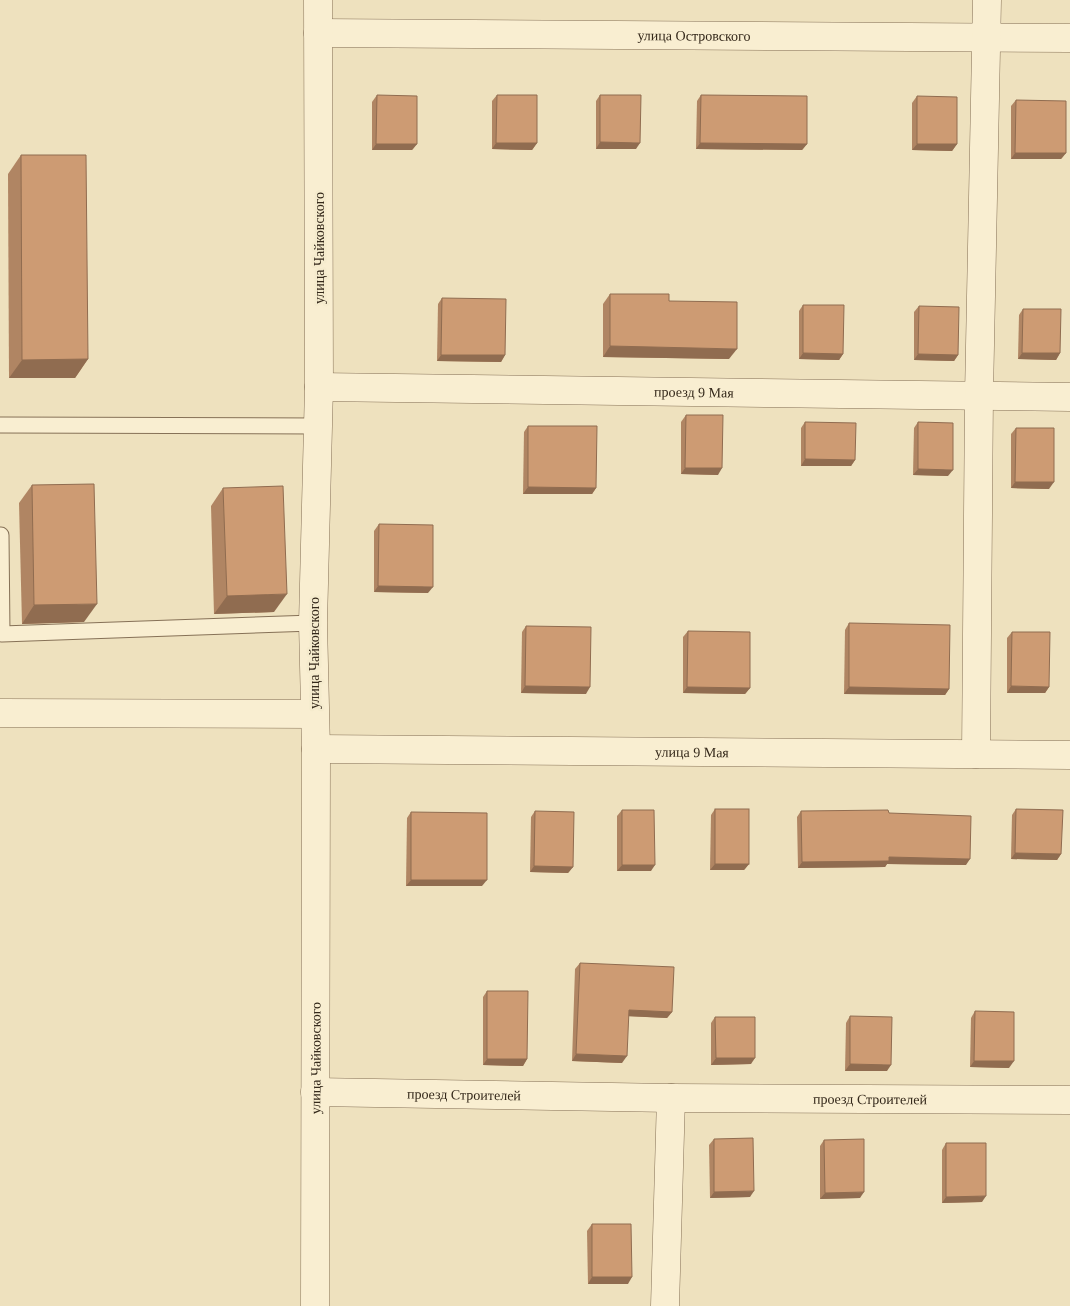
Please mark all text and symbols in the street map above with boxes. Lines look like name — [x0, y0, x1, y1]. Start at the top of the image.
street label: улица Островского — [637, 28, 751, 44]
street label: улица Чайковского — [312, 192, 327, 304]
street label: проезд 9 Мая — [654, 384, 734, 401]
street label: улица Чайковского — [307, 597, 322, 709]
street label: улица 9 Мая — [655, 745, 729, 760]
street label: улица Чайковского — [308, 1002, 324, 1114]
street label: проезд Строителей — [407, 1087, 522, 1103]
street label: проезд Строителей — [813, 1092, 927, 1107]

